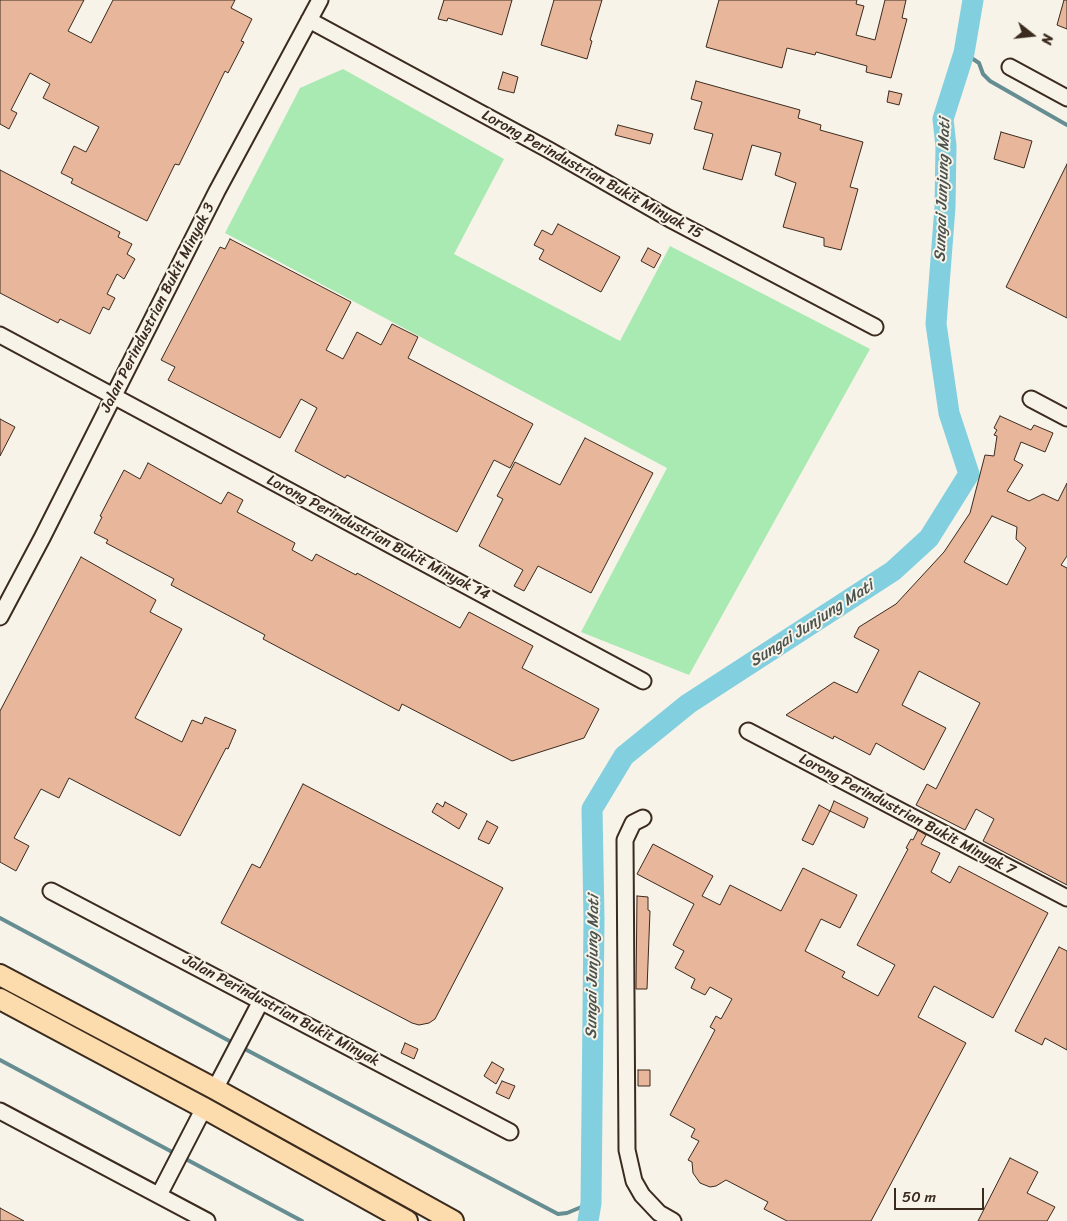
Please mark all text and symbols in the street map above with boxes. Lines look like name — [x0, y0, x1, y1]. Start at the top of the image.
north arrow — [1007, 10, 1057, 60]
text: N — [1034, 31, 1060, 47]
street label: Lorong Perindustrian Bukit Minyak 15 — [478, 107, 706, 243]
water label: Sungai Junjung Mati — [931, 118, 955, 262]
street label: Jalan Perindustrian Bukit Minyak 3 — [97, 200, 219, 416]
street label: Lorong Perindustrian Bukit Minyak 14 — [263, 471, 493, 605]
water label: Sungai Junjung Mati — [746, 577, 878, 671]
street label: Lorong Perindustrian Bukit Minyak 7 — [796, 750, 1018, 880]
water label: Sungai Junjung Mati — [582, 895, 604, 1039]
street label: Jalan Perindustrian Bukit Minyak — [179, 951, 383, 1071]
scale bar — [897, 1178, 987, 1210]
text: 50 m — [902, 1184, 936, 1210]

